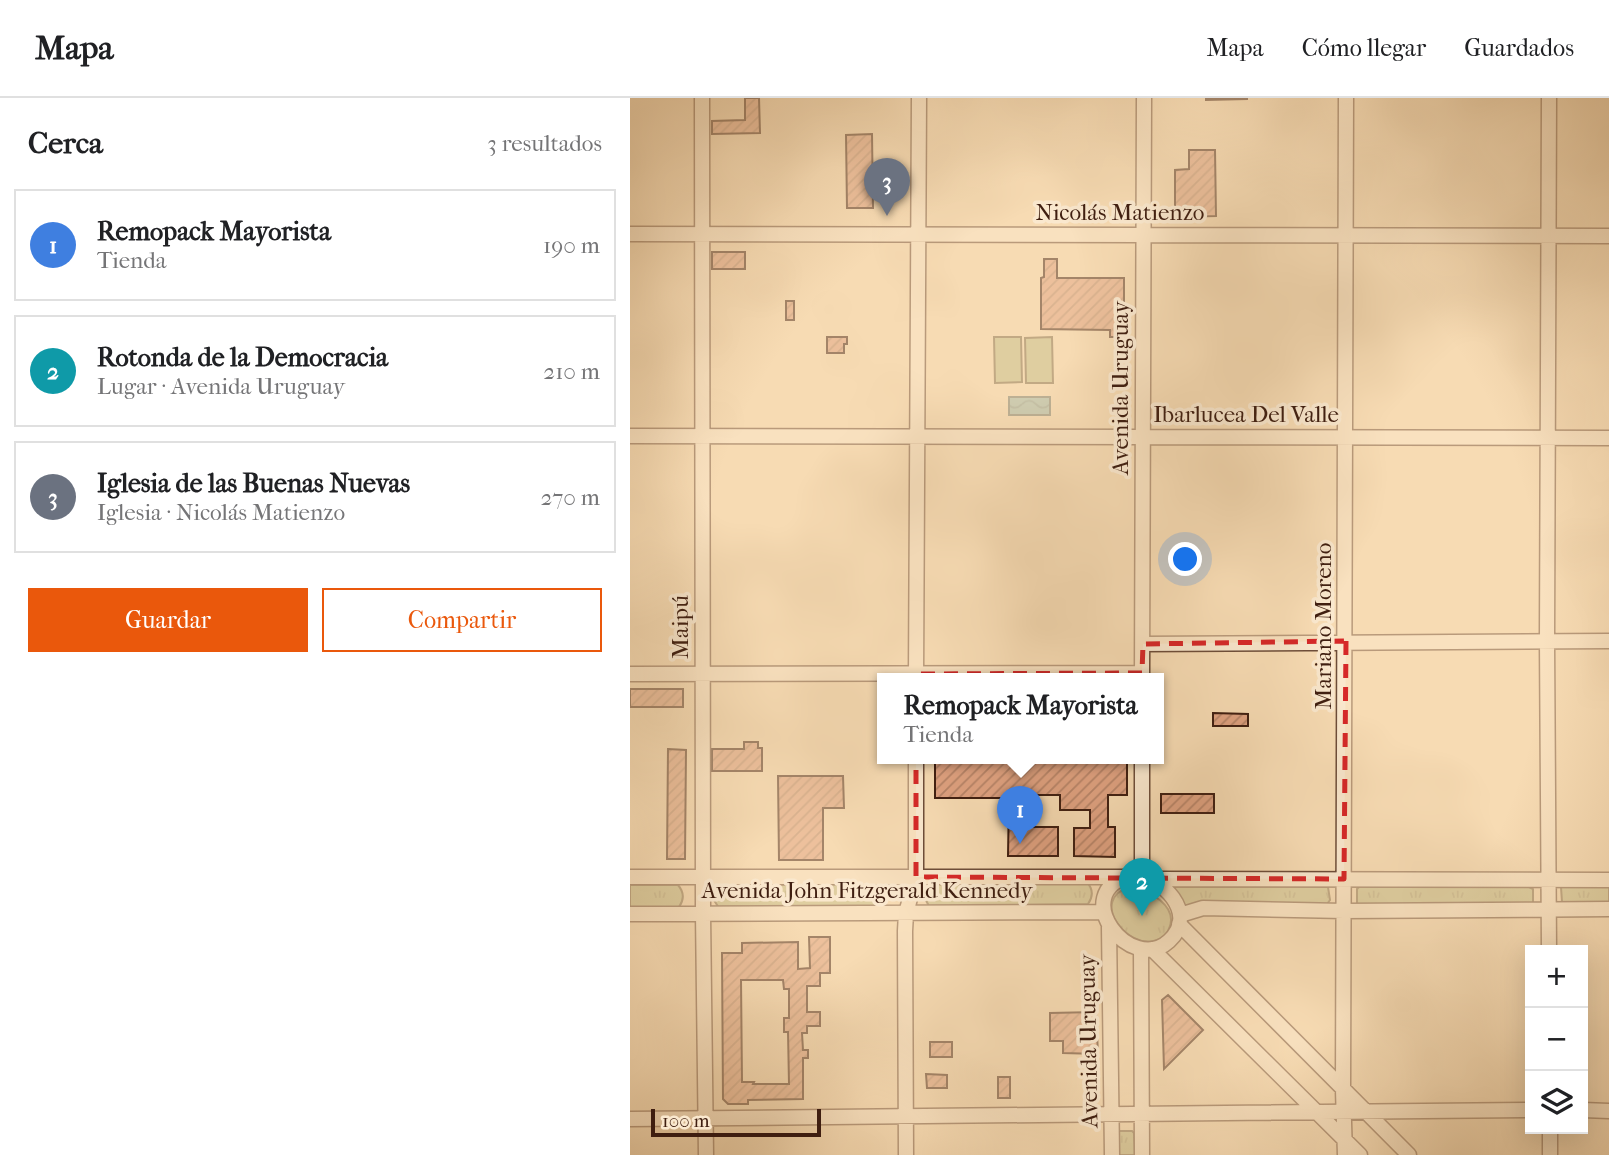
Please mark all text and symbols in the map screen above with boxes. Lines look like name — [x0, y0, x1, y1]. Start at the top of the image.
text: Mapa — [35, 29, 114, 68]
text: Mapa — [1206, 34, 1264, 62]
text: Cómo llegar — [1302, 34, 1426, 62]
text: Guardados — [1464, 34, 1574, 62]
text: Cerca — [28, 126, 103, 161]
text: 3 resultados — [487, 130, 602, 157]
pin: 3 — [864, 158, 910, 216]
street label: Nicolás Matienzo — [1036, 199, 1204, 226]
text: Remopack Mayorista — [97, 216, 331, 247]
text: 1 — [49, 232, 57, 259]
text: 190 m — [543, 232, 600, 259]
text: Tienda — [97, 247, 166, 274]
street label: Avenida Uruguay — [1107, 300, 1134, 476]
text: Rotonda de la Democracia — [97, 342, 388, 373]
text: 2 — [47, 358, 59, 385]
text: 210 m — [543, 358, 600, 385]
text: Lugar · Avenida Uruguay — [97, 373, 345, 400]
street label: Ibarlucea Del Valle — [1153, 401, 1339, 428]
text: Iglesia de las Buenas Nuevas — [97, 468, 410, 499]
text: 3 — [48, 484, 58, 511]
text: 270 m — [540, 484, 600, 511]
text: Iglesia · Nicolás Matienzo — [97, 499, 345, 526]
your location — [1168, 542, 1202, 576]
street label: Mariano Moreno — [1310, 543, 1337, 709]
button: Guardar — [28, 588, 308, 652]
button: Compartir — [322, 588, 602, 652]
street label: Maipú — [667, 595, 694, 659]
popup — [877, 673, 1164, 764]
text: Remopack Mayorista — [904, 690, 1137, 721]
text: Tienda — [904, 721, 973, 748]
pin: 1 — [997, 786, 1043, 844]
pin: 2 — [1119, 858, 1165, 916]
street label: Avenida John Fitzgerald Kennedy — [700, 877, 1033, 904]
map controls — [1525, 945, 1588, 1134]
button: + — [1525, 945, 1588, 1008]
street label: Avenida Uruguay — [1073, 953, 1104, 1129]
button: − — [1525, 1008, 1588, 1071]
button: layers — [1525, 1071, 1588, 1134]
scale bar — [651, 1106, 821, 1138]
text: 100 m — [662, 1110, 710, 1132]

